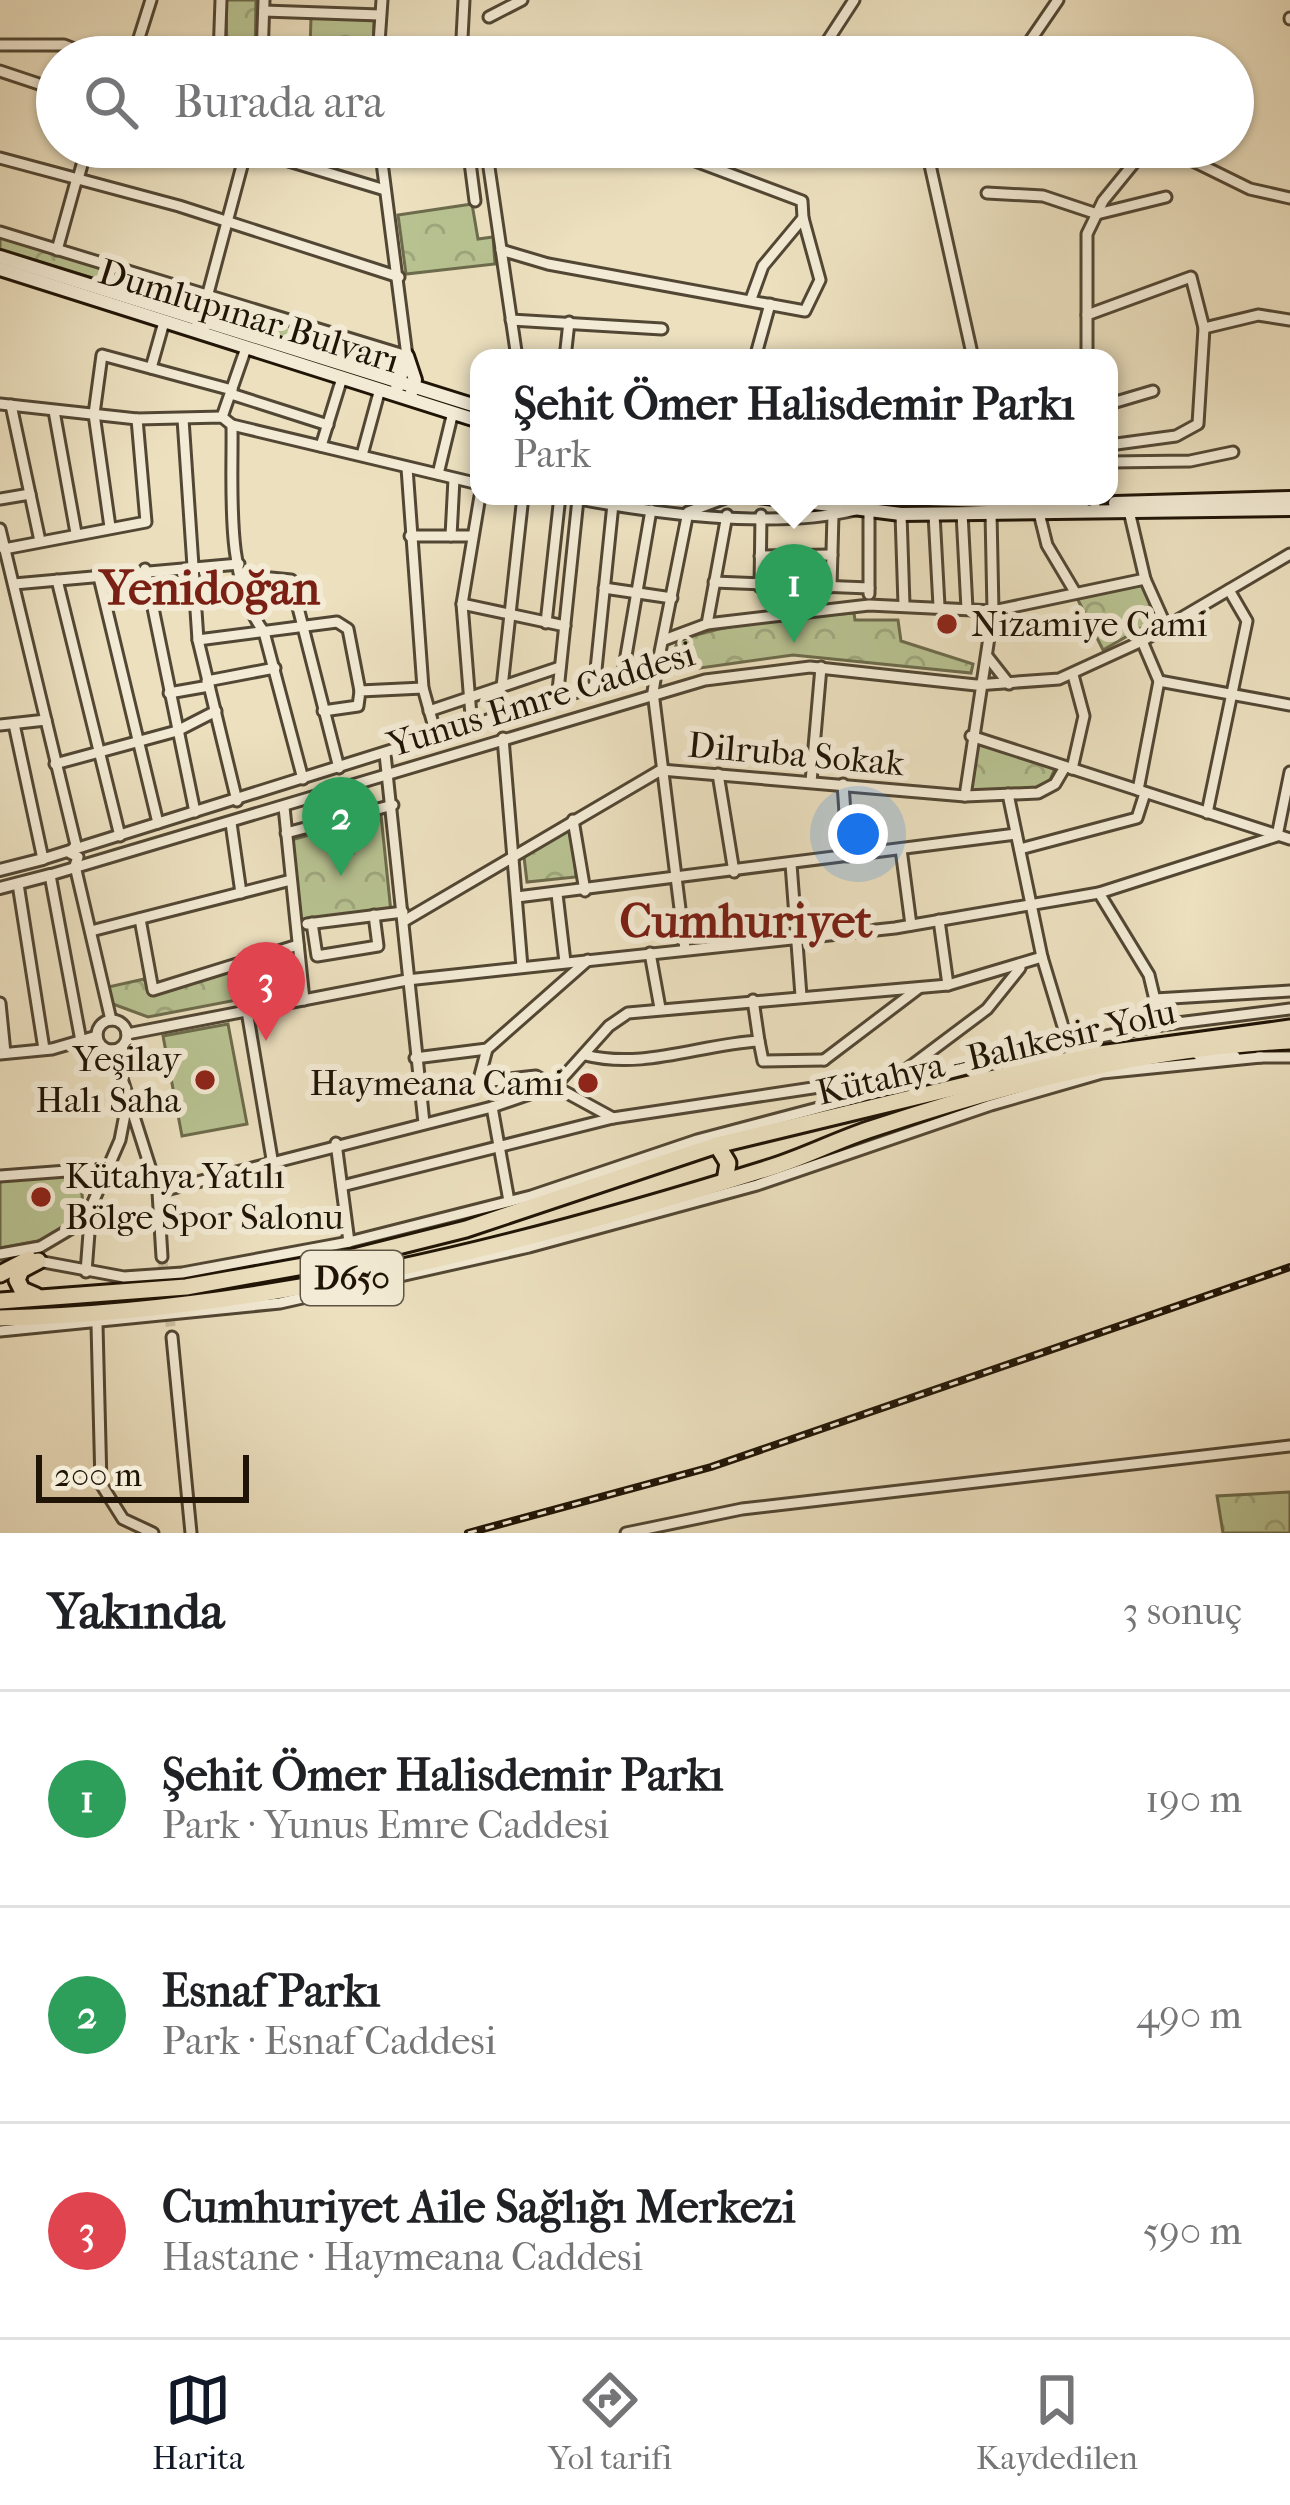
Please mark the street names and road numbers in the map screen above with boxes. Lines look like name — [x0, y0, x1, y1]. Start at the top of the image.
street label: Dumlupınar Bulvarı — [94, 250, 405, 382]
street label: Yunus Emre Caddesi — [382, 632, 700, 766]
street label: Dilruba Sokak — [686, 724, 906, 784]
street label: Kütahya - Balıkesir Yolu — [812, 990, 1180, 1114]
road number: D650 — [301, 1251, 403, 1305]

